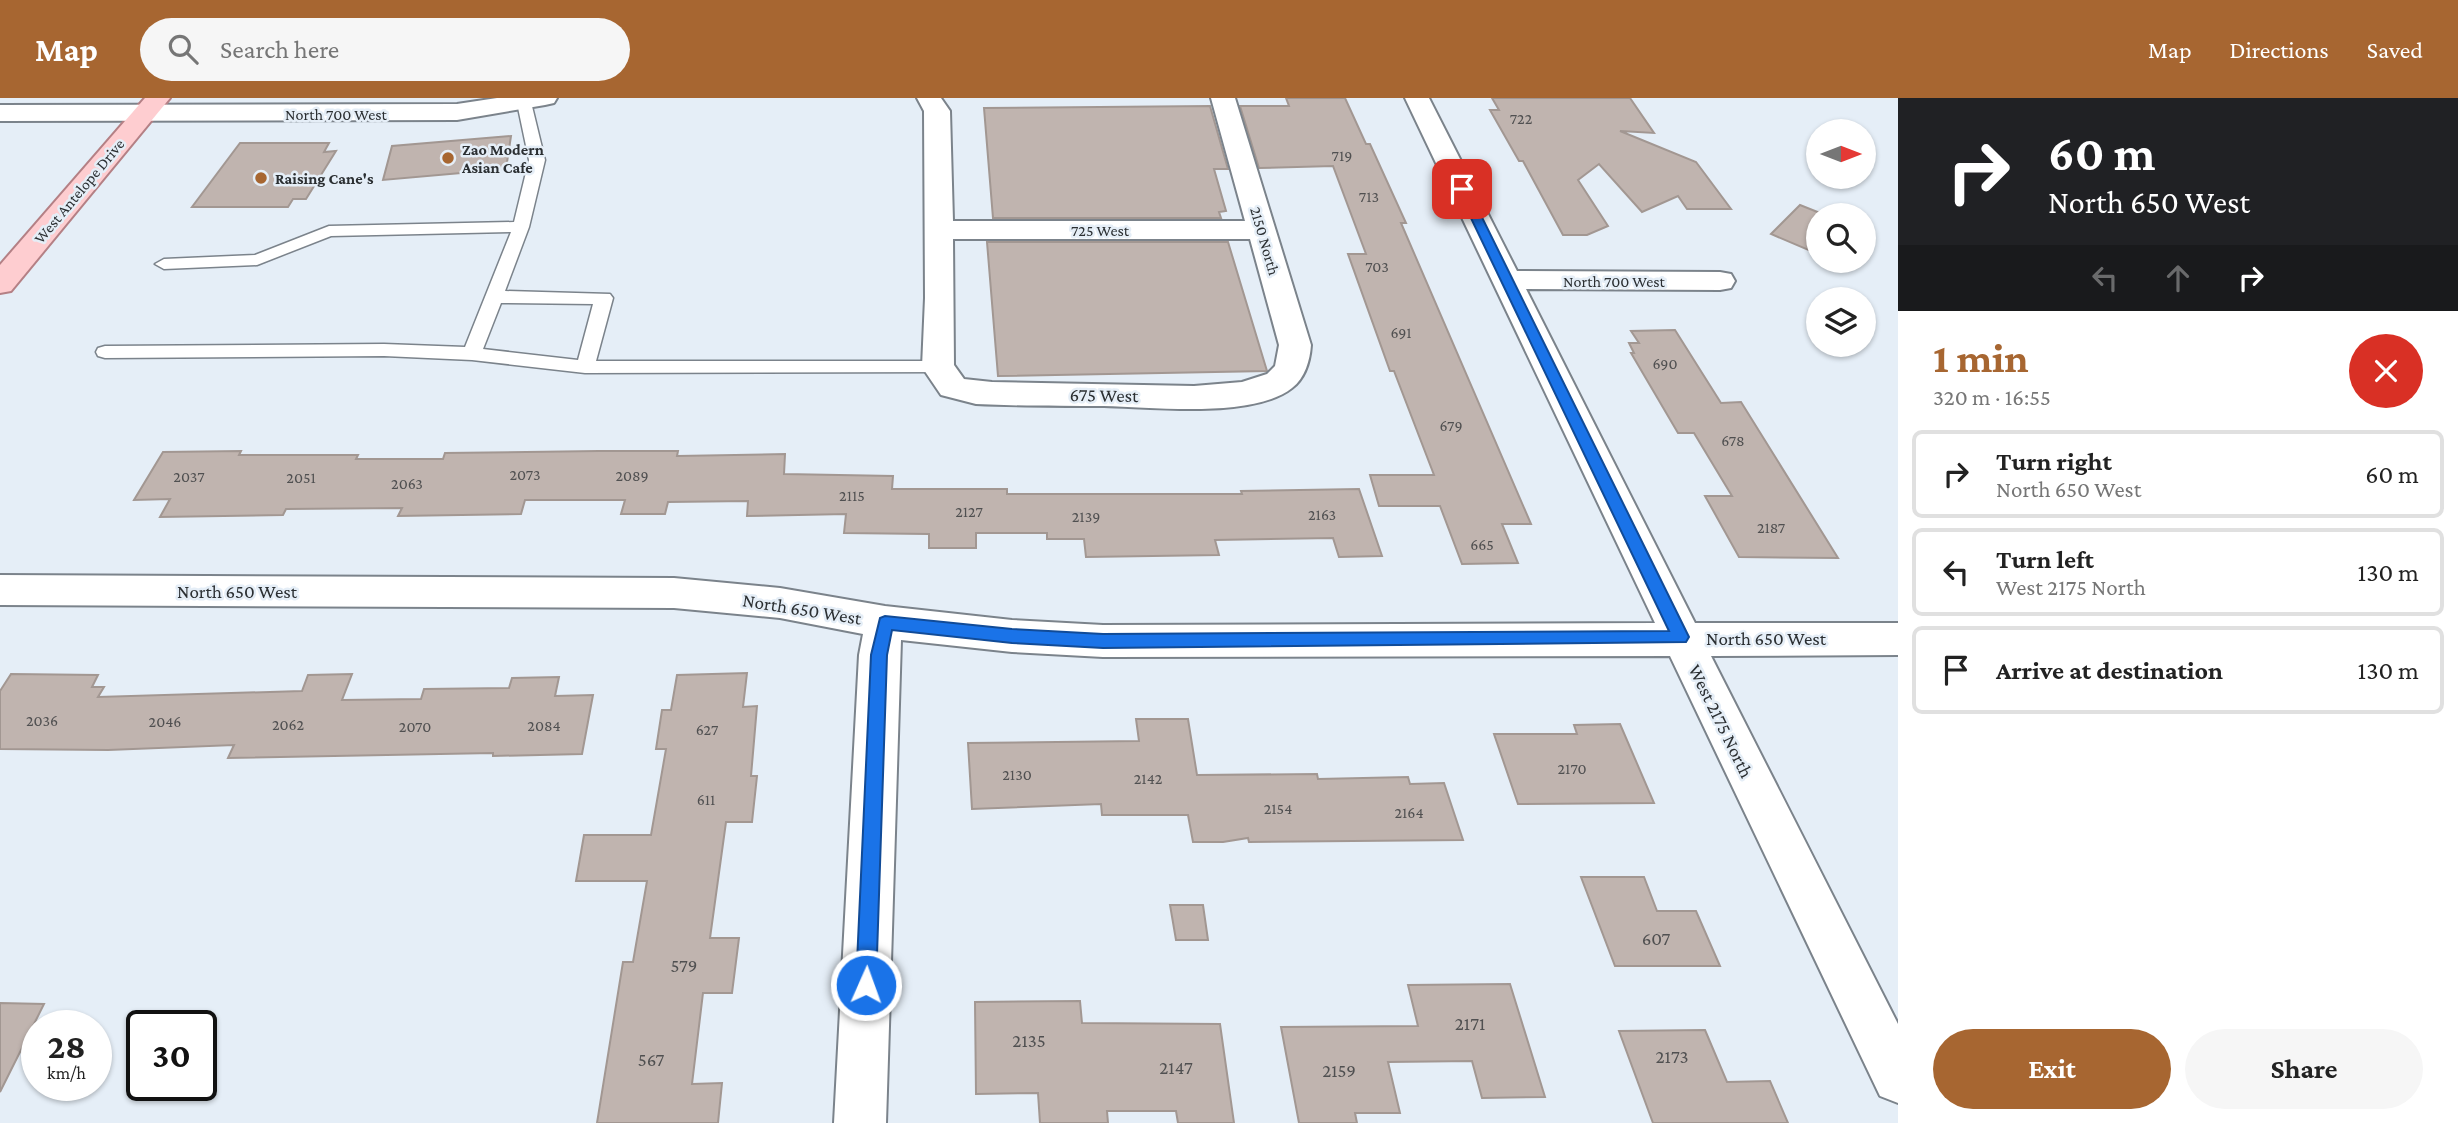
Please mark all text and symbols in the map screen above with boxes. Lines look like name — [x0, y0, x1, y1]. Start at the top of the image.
search box — [140, 18, 630, 81]
icon: search — [164, 30, 202, 68]
text: Map — [35, 31, 98, 68]
text: Search here — [220, 35, 339, 64]
text: Map — [2148, 36, 2192, 63]
text: Directions — [2230, 36, 2329, 63]
text: Saved — [2367, 36, 2423, 63]
street label: North 700 West — [285, 106, 388, 123]
house number: 722 — [1510, 110, 1533, 127]
north arrow — [1806, 119, 1876, 189]
map controls — [1806, 119, 1876, 357]
icon: right — [1933, 126, 2024, 217]
text: 60 m — [2048, 126, 2155, 181]
street label: West Antelope Drive — [30, 135, 128, 247]
place label: Zao Modern Asian Cafe — [461, 141, 544, 176]
house number: 719 — [1332, 147, 1352, 164]
marker: Zao Modern Asian Cafe — [440, 150, 456, 166]
pin — [1432, 159, 1492, 219]
marker: Raising Cane's — [253, 170, 269, 186]
place label: Raising Cane's — [275, 170, 374, 187]
icon: arrive — [1443, 170, 1481, 208]
text: North 650 West — [2048, 184, 2250, 220]
house number: 713 — [1359, 188, 1379, 205]
button: search — [1806, 203, 1876, 273]
street label: 2150 North — [1247, 205, 1283, 278]
street label: 725 West — [1071, 222, 1130, 239]
house number: 703 — [1365, 258, 1389, 275]
icon: left — [2086, 259, 2124, 297]
icon: ahead — [2159, 259, 2197, 297]
icon: right — [2232, 259, 2270, 297]
street label: North 700 West — [1563, 273, 1666, 290]
button: layers — [1806, 287, 1876, 357]
house number: 691 — [1390, 324, 1412, 341]
text: 1 min — [1933, 334, 2029, 381]
button: close — [2349, 334, 2423, 408]
house number: 690 — [1653, 355, 1677, 372]
street label: 675 West — [1069, 384, 1139, 406]
text: 320 m · 16:55 — [1933, 384, 2051, 410]
house number: 679 — [1440, 417, 1463, 434]
house number: 678 — [1721, 432, 1745, 449]
text: Turn right — [1996, 447, 2112, 476]
icon: right — [1937, 455, 1975, 493]
text: 60 m — [2365, 460, 2419, 489]
house number: 2073 — [509, 466, 541, 483]
house number: 2089 — [615, 467, 649, 484]
house number: 2037 — [173, 468, 205, 485]
house number: 2051 — [286, 469, 316, 486]
house number: 2063 — [391, 475, 423, 492]
text: North 650 West — [1996, 476, 2141, 502]
house number: 2115 — [839, 487, 865, 504]
house number: 2127 — [955, 503, 983, 520]
house number: 2163 — [1308, 506, 1336, 523]
house number: 2139 — [1072, 508, 1100, 525]
house number: 2187 — [1757, 519, 1786, 536]
house number: 665 — [1470, 536, 1494, 553]
text: Turn left — [1996, 545, 2094, 574]
icon: left — [1937, 553, 1975, 591]
text: 130 m — [2358, 558, 2419, 587]
text: West 2175 North — [1996, 574, 2146, 600]
street label: North 650 West — [177, 581, 298, 602]
street label: North 650 West — [741, 589, 864, 629]
street label: North 650 West — [1706, 628, 1827, 649]
icon: arrive — [1937, 651, 1975, 689]
text: Arrive at destination — [1996, 656, 2223, 685]
text: 130 m — [2358, 656, 2419, 685]
street label: West 2175 North — [1684, 661, 1758, 781]
house number: 2036 — [26, 712, 58, 729]
house number: 2046 — [149, 713, 181, 730]
house number: 2062 — [272, 716, 304, 733]
house number: 2084 — [527, 717, 561, 734]
house number: 2070 — [399, 718, 431, 735]
house number: 627 — [696, 721, 719, 738]
house number: 2170 — [1557, 760, 1587, 777]
house number: 2130 — [1002, 766, 1032, 783]
house number: 2142 — [1134, 770, 1163, 787]
house number: 611 — [697, 791, 715, 808]
house number: 2154 — [1264, 800, 1292, 817]
house number: 2164 — [1394, 804, 1424, 821]
house number: 607 — [1642, 928, 1671, 949]
position arrow — [829, 948, 903, 1022]
house number: 579 — [671, 955, 697, 976]
speed limit sign: 30 — [126, 1010, 217, 1101]
house number: 2171 — [1455, 1013, 1485, 1034]
text: 28 — [47, 1027, 86, 1066]
button: Exit — [1933, 1029, 2171, 1109]
button: Share — [2185, 1029, 2423, 1109]
house number: 2135 — [1012, 1030, 1046, 1051]
house number: 2173 — [1656, 1046, 1688, 1067]
house number: 567 — [638, 1049, 665, 1070]
house number: 2147 — [1159, 1057, 1193, 1078]
house number: 2159 — [1322, 1060, 1356, 1081]
text: km/h — [47, 1063, 86, 1083]

